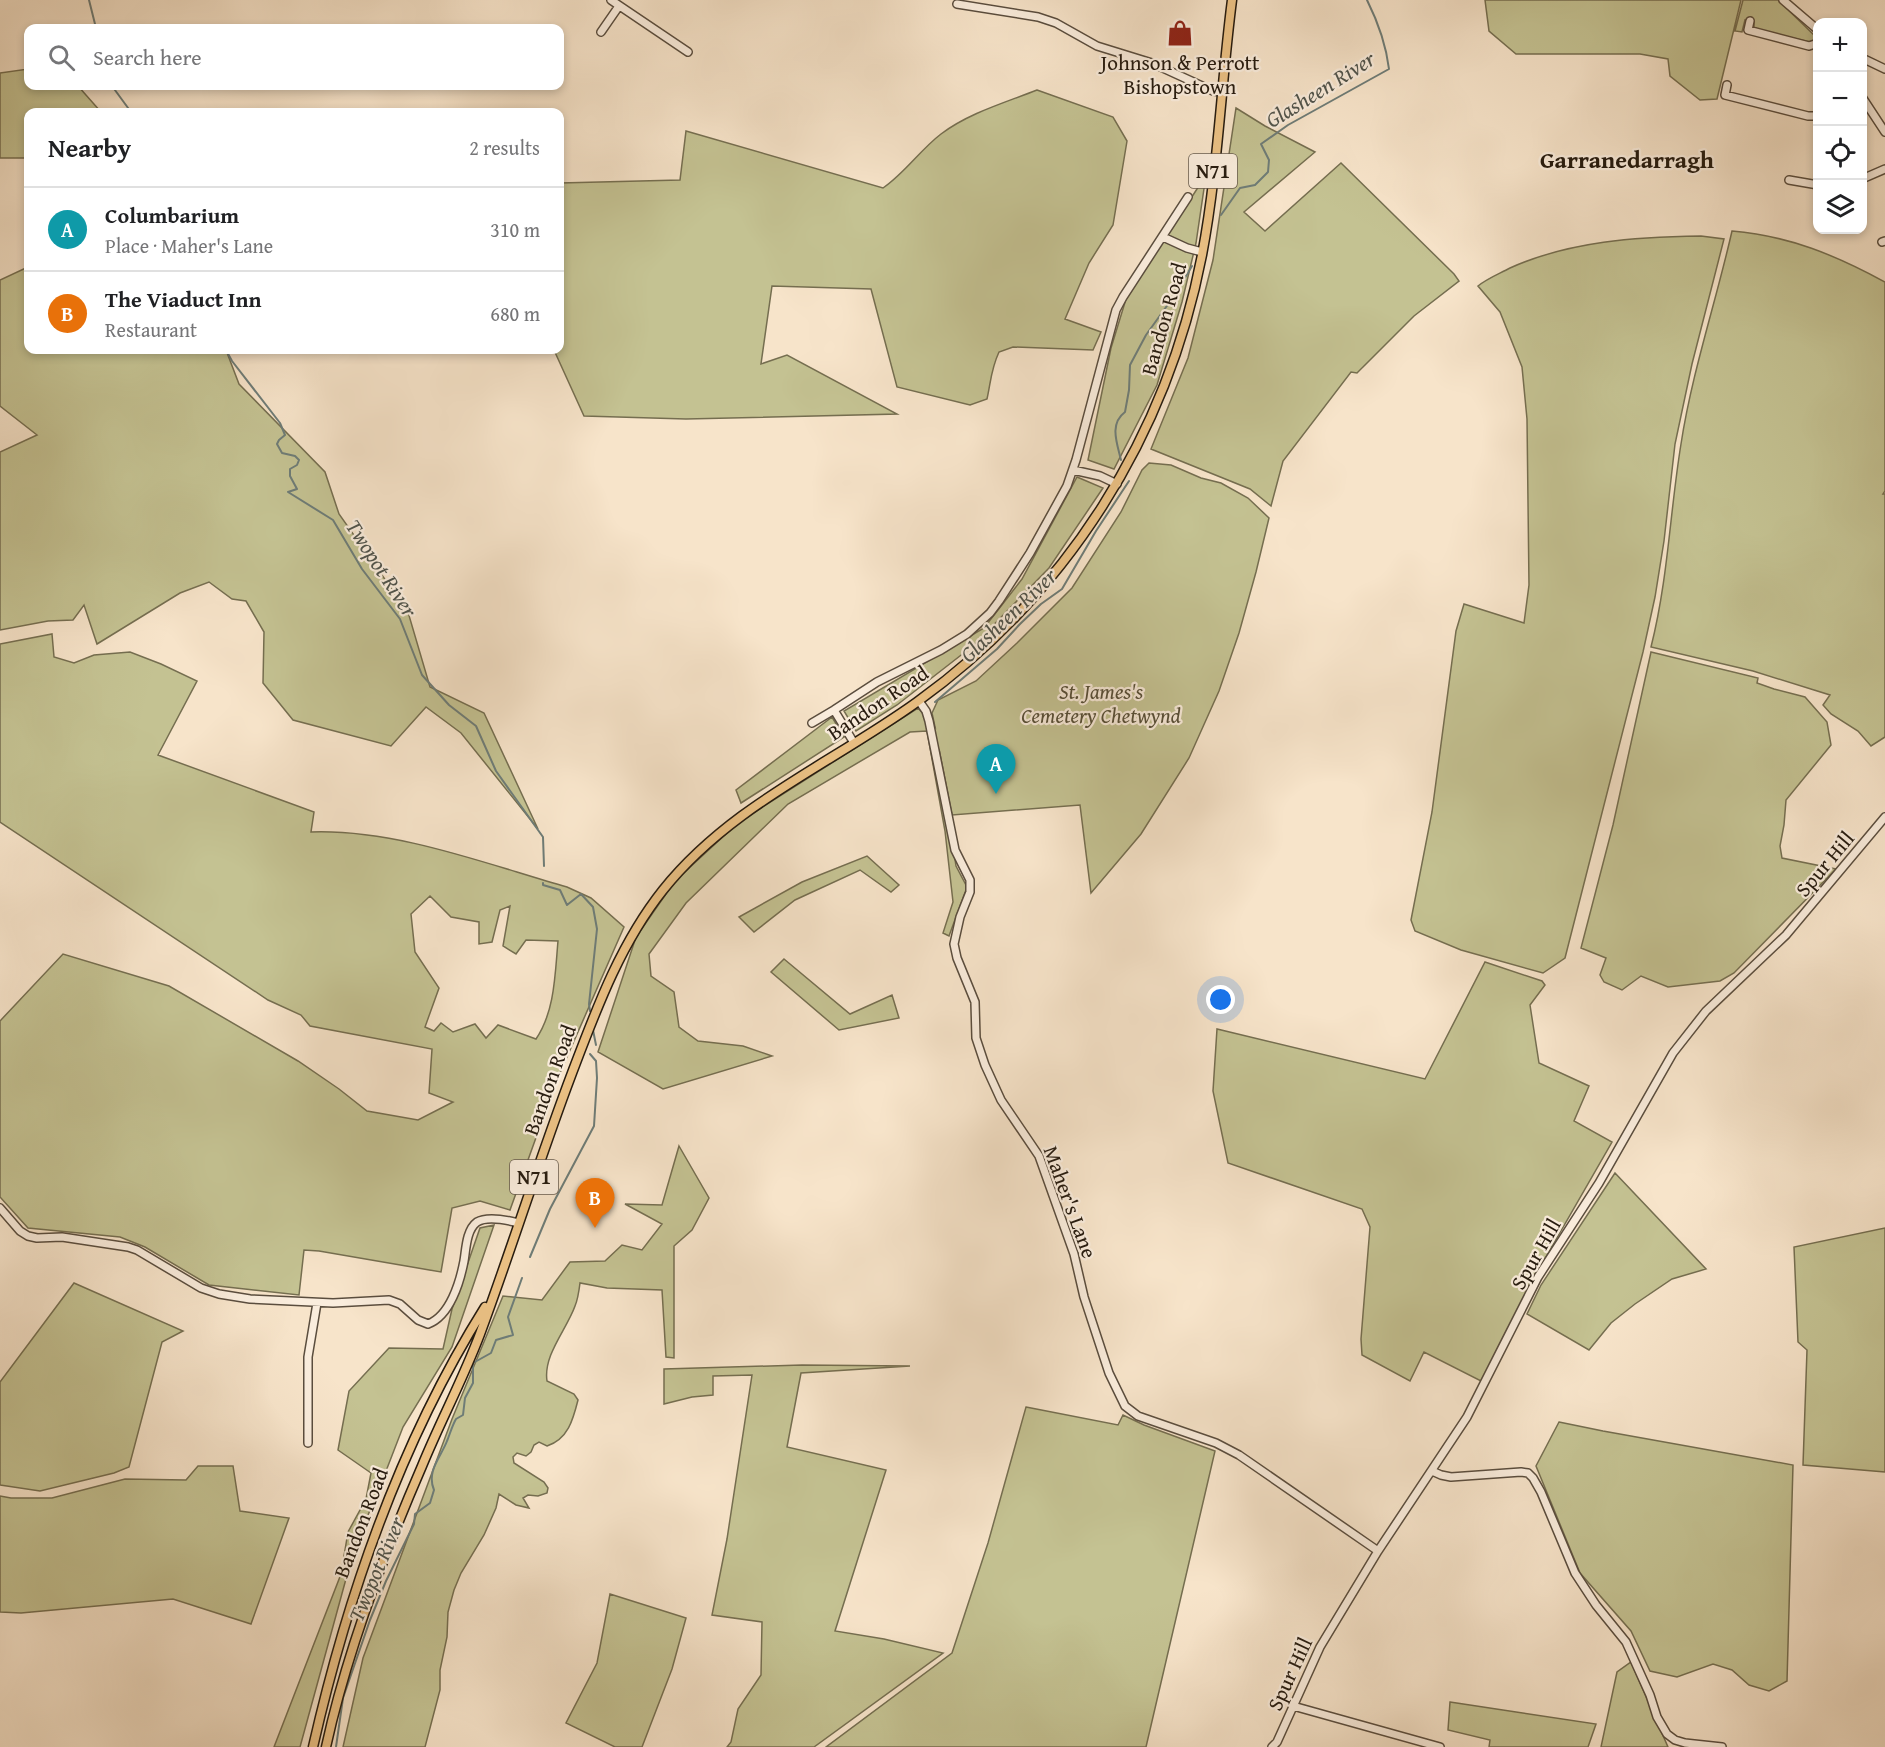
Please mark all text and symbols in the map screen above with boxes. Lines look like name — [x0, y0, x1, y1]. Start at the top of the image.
shop icon: Johnson & Perrott Bishopstown — [1165, 18, 1195, 48]
map controls — [1813, 18, 1867, 234]
button: + — [1813, 18, 1867, 72]
search box — [24, 24, 564, 90]
icon: search — [45, 41, 78, 74]
text: Search here — [93, 41, 202, 73]
water label: Glasheen River — [1259, 42, 1382, 135]
place label: Johnson & Perrott Bishopstown — [1098, 47, 1260, 102]
button: − — [1813, 72, 1867, 126]
button: locate — [1813, 126, 1867, 180]
text: Nearby — [48, 128, 131, 167]
text: 2 results — [469, 133, 540, 162]
district label: Garranedarragh — [1540, 142, 1714, 177]
road number: N71 — [1189, 154, 1237, 188]
button: layers — [1813, 180, 1867, 234]
text: Columbarium — [105, 199, 239, 231]
text: A — [61, 215, 74, 244]
text: 310 m — [490, 215, 540, 244]
text: Place · Maher's Lane — [105, 231, 273, 260]
street label: Bandon Road — [1133, 258, 1195, 379]
text: The Viaduct Inn — [105, 283, 261, 315]
text: B — [61, 299, 74, 328]
text: 680 m — [490, 299, 540, 328]
text: Restaurant — [105, 315, 197, 344]
water label: Twopot River — [338, 513, 426, 624]
water label: Glasheen River — [952, 560, 1064, 670]
street label: Bandon Road — [821, 657, 935, 748]
park label: St. James's Cemetery Chetwynd — [1021, 676, 1181, 731]
pin: A — [976, 744, 1016, 794]
street label: Spur Hill — [1788, 824, 1862, 903]
your location — [1206, 985, 1235, 1014]
street label: Bandon Road — [515, 1019, 584, 1140]
street label: Maher's Lane — [1036, 1141, 1105, 1263]
road number: N71 — [510, 1160, 558, 1194]
pin: B — [576, 1178, 614, 1228]
street label: Spur Hill — [1503, 1212, 1569, 1295]
street label: Bandon Road — [325, 1462, 396, 1582]
water label: Twopot River — [340, 1511, 413, 1626]
street label: Spur Hill — [1259, 1632, 1320, 1716]

